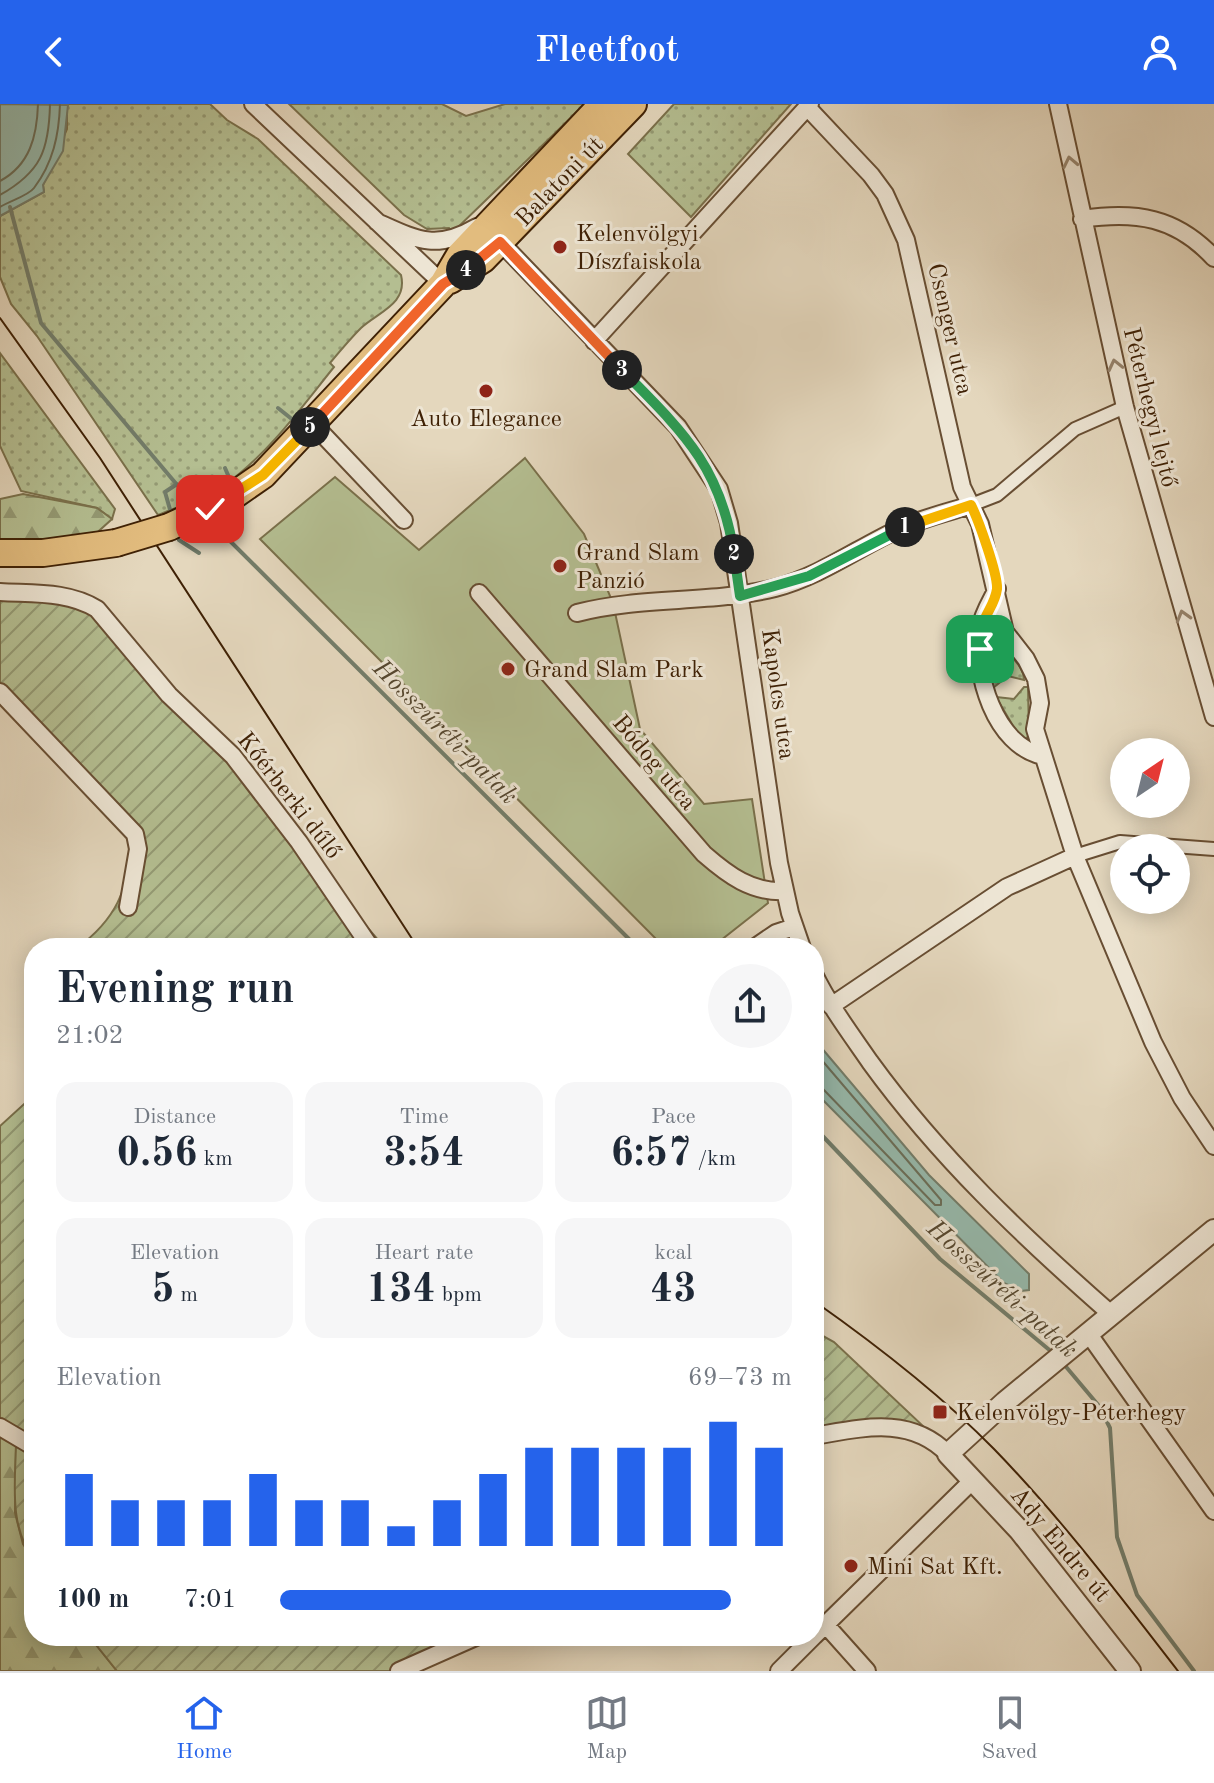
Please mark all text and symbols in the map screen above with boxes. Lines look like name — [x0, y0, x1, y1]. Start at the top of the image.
icon: back — [32, 30, 76, 74]
icon: person — [1138, 30, 1182, 74]
text: Fleetfoot — [535, 34, 679, 70]
street label: Balatoni út — [512, 133, 609, 232]
one-way arrow — [1062, 155, 1079, 169]
place label: Kelenvölgyi Díszfaiskola — [576, 223, 702, 275]
marker: Kelenvölgyi Díszfaiskola — [551, 238, 569, 256]
pin: 4 — [446, 250, 486, 290]
text: 4 — [460, 259, 472, 281]
street label: Csenger utca — [922, 261, 976, 398]
street label: Péterhegyi lejtő — [1118, 325, 1181, 490]
pin: 3 — [602, 350, 642, 390]
text: 3 — [616, 359, 628, 381]
one-way arrow — [1107, 359, 1124, 373]
marker: Auto Elegance — [477, 382, 495, 400]
pin: 5 — [290, 407, 330, 447]
place label: Auto Elegance — [410, 408, 562, 432]
text: 5 — [304, 416, 316, 438]
pin — [176, 475, 244, 543]
icon: check — [188, 487, 232, 531]
pin: 1 — [885, 507, 925, 547]
text: 1 — [899, 516, 911, 538]
pin: 2 — [714, 534, 754, 574]
place label: Grand Slam Panzió — [576, 542, 699, 594]
text: 2 — [728, 543, 740, 565]
marker: Grand Slam Panzió — [551, 557, 569, 575]
one-way arrow — [1176, 610, 1192, 624]
pin — [946, 615, 1014, 683]
street label: Kapolcs utca — [756, 627, 798, 761]
icon: arrive — [958, 627, 1002, 671]
water label: Hosszúréti-patak — [367, 654, 522, 810]
place label: Grand Slam Park — [524, 659, 704, 683]
marker: Grand Slam Park — [499, 660, 517, 678]
street label: Bódog utca — [607, 711, 700, 816]
street label: Kőérberki dűlő — [232, 728, 345, 864]
north arrow — [1110, 738, 1190, 818]
map controls — [1110, 738, 1190, 914]
button: locate — [1110, 834, 1190, 914]
button: share — [708, 964, 792, 1048]
text: Evening run — [56, 968, 294, 1012]
text: 21:02 — [56, 1023, 124, 1049]
text: Distance — [133, 1106, 216, 1128]
text: Time — [399, 1106, 449, 1128]
text: Pace — [651, 1106, 696, 1128]
text: 0.56 — [117, 1135, 198, 1175]
text: 3:54 — [384, 1135, 464, 1175]
text: 6:57 — [610, 1135, 691, 1175]
text: km — [198, 1148, 233, 1170]
text: /km — [691, 1148, 736, 1170]
water label: Hosszúréti-patak — [921, 1215, 1082, 1364]
text: Elevation — [130, 1242, 219, 1264]
text: Heart rate — [375, 1242, 473, 1264]
text: kcal — [654, 1242, 692, 1264]
text: 5 — [151, 1271, 174, 1311]
text: 134 — [366, 1271, 436, 1311]
text: 43 — [650, 1271, 697, 1311]
text: m — [174, 1284, 198, 1306]
text: bpm — [436, 1284, 482, 1306]
text: Elevation — [56, 1365, 162, 1391]
text: 69–73 m — [688, 1365, 792, 1391]
place label: Kelenvölgy-Péterhegy — [956, 1402, 1186, 1426]
marker: Kelenvölgy-Péterhegy — [931, 1403, 949, 1421]
street label: Ady Endre út — [1005, 1484, 1114, 1607]
place label: Mini Sat Kft. — [867, 1556, 1003, 1580]
marker: Mini Sat Kft. — [842, 1557, 860, 1575]
text: 100 m — [56, 1587, 129, 1613]
text: 7:01 — [184, 1587, 237, 1613]
tab: Home — [176, 1691, 232, 1766]
tab: Map — [585, 1691, 629, 1766]
tab: Saved — [982, 1691, 1038, 1766]

